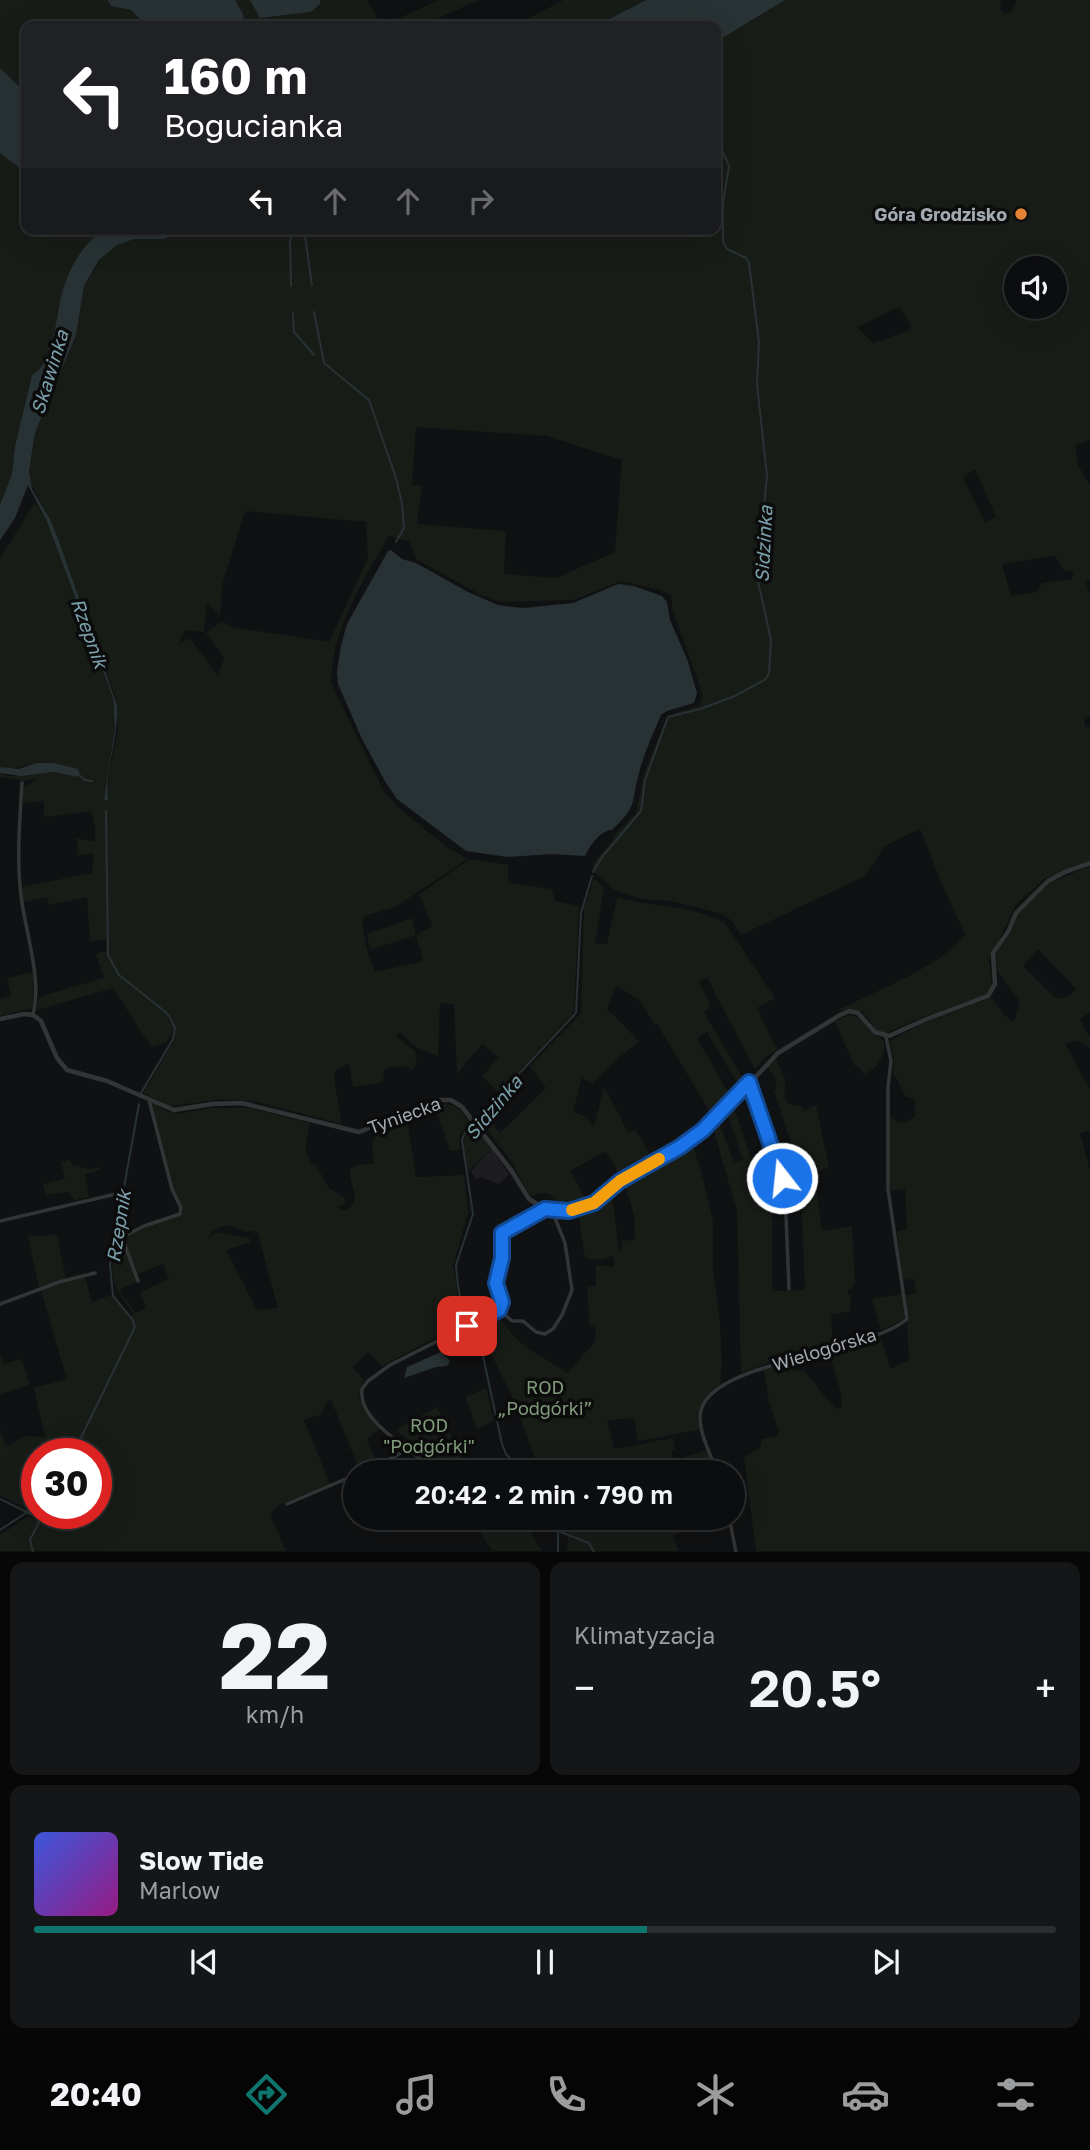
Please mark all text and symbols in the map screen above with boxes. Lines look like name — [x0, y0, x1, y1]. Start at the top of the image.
text: 160 m — [164, 46, 307, 105]
icon: left — [49, 49, 140, 140]
text: Bogucianka — [164, 106, 343, 144]
icon: left — [243, 182, 281, 220]
icon: ahead — [316, 182, 354, 220]
icon: ahead — [389, 182, 427, 220]
icon: right — [462, 182, 500, 220]
place label: Góra Grodzisko — [874, 203, 1007, 225]
marker: Góra Grodzisko — [1013, 206, 1029, 222]
map controls — [1004, 256, 1067, 319]
button: sound — [1004, 256, 1067, 319]
water label: Skawinka — [25, 326, 73, 417]
water label: Sidzinka — [750, 504, 777, 583]
water label: Rzepnik — [67, 595, 114, 673]
water label: Sidzinka — [460, 1069, 527, 1144]
street label: Tyniecka — [364, 1092, 444, 1138]
position arrow — [745, 1141, 819, 1215]
water label: Rzepnik — [101, 1186, 135, 1264]
pin — [437, 1296, 497, 1356]
icon: arrive — [448, 1307, 486, 1345]
street label: Wielogórska — [769, 1323, 879, 1375]
park label: ROD „Podgórki” — [497, 1376, 593, 1419]
park label: ROD "Podgórki" — [383, 1414, 475, 1457]
speed limit sign: 30 — [21, 1438, 112, 1529]
text: 20:42 · 2 min · 790 m — [415, 1479, 673, 1510]
text: 22 — [219, 1600, 331, 1709]
text: Klimatyzacja — [574, 1621, 715, 1649]
text: 20.5° — [749, 1656, 881, 1718]
text: − — [574, 1665, 595, 1710]
text: + — [1035, 1665, 1056, 1710]
text: km/h — [246, 1700, 304, 1728]
text: Slow Tide — [139, 1845, 264, 1876]
text: Marlow — [139, 1876, 220, 1904]
icon: previous — [185, 1943, 223, 1981]
icon: pause — [526, 1943, 564, 1981]
icon: next — [867, 1943, 905, 1981]
icon: directions — [242, 2070, 291, 2119]
icon: music — [392, 2070, 441, 2119]
icon: phone — [542, 2070, 591, 2119]
icon: climate — [691, 2070, 740, 2119]
icon: car — [841, 2070, 890, 2119]
icon: filters — [991, 2070, 1040, 2119]
text: 20:40 — [50, 2075, 142, 2113]

